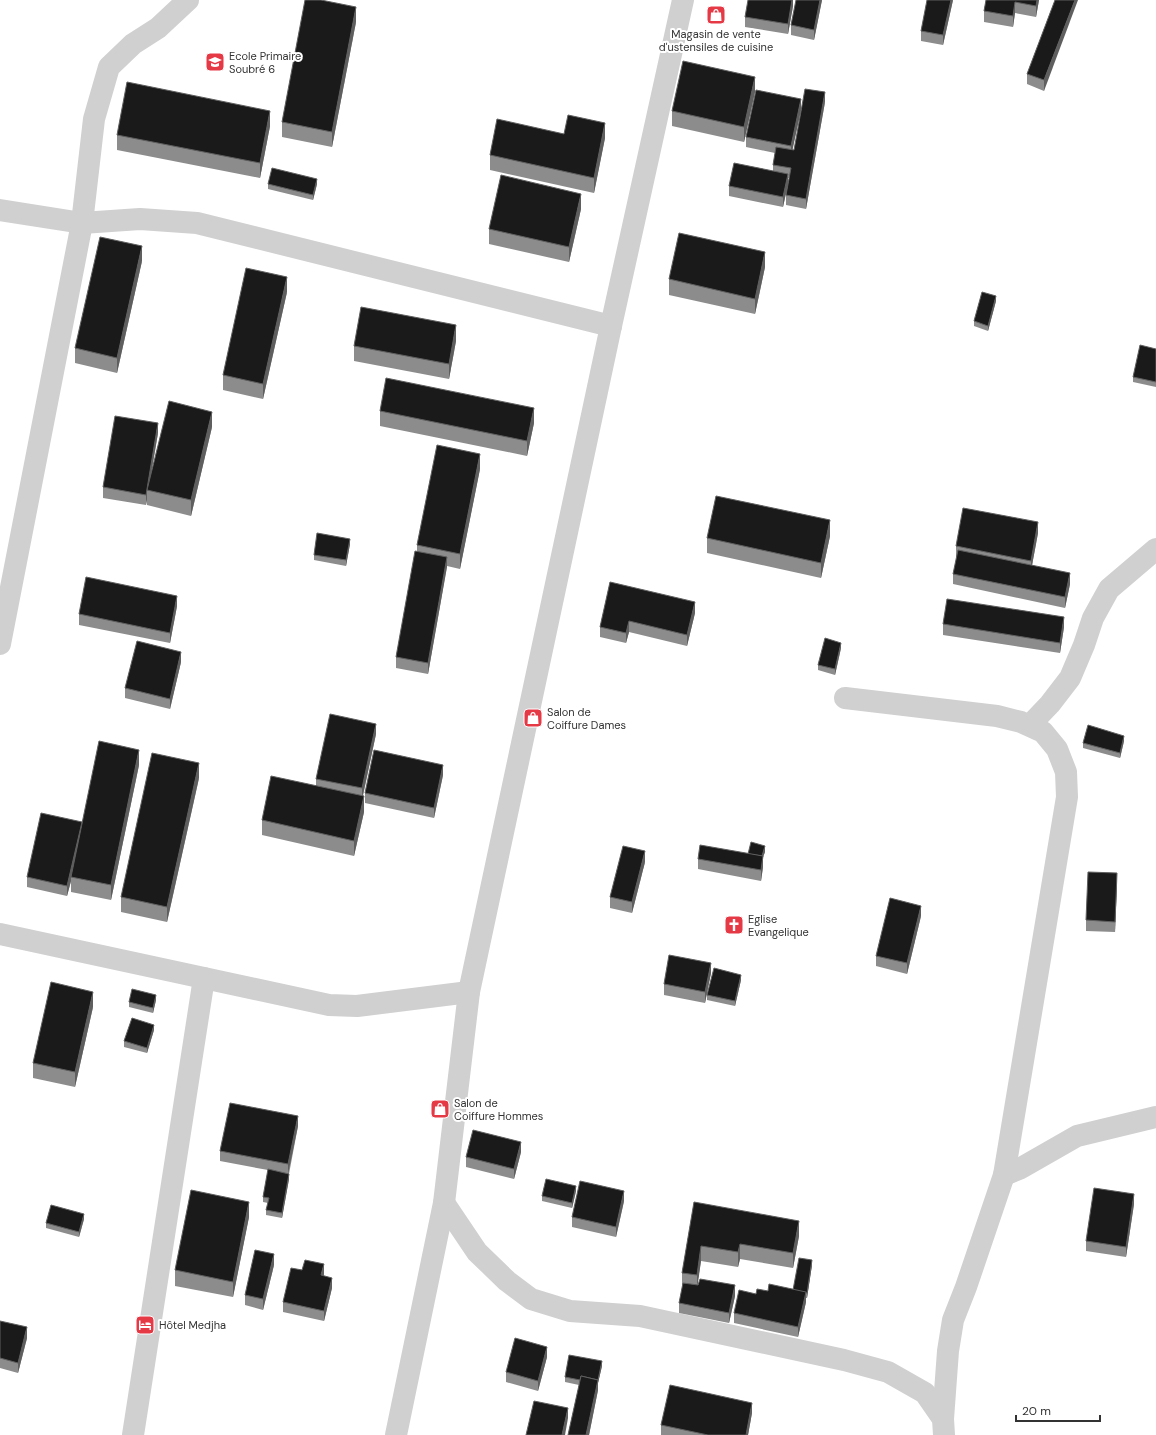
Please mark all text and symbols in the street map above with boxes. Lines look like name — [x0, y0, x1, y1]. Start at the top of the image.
shop icon: Magasin de vente d'ustensiles de cuisine — [705, 4, 727, 26]
place label: Magasin de vente d'ustensiles de cuisine — [659, 27, 773, 54]
place label: Ecole Primaire Soubré 6 — [229, 49, 301, 76]
school or university icon: Ecole Primaire Soubré 6 — [204, 51, 226, 73]
place label: Salon de Coiffure Dames — [547, 705, 626, 732]
shop icon: Salon de Coiffure Dames — [522, 707, 544, 729]
place label: Eglise Evangelique — [748, 912, 809, 939]
church icon: Eglise Evangelique — [723, 914, 745, 936]
place label: Salon de Coiffure Hommes — [454, 1096, 543, 1123]
shop icon: Salon de Coiffure Hommes — [429, 1098, 451, 1120]
hotel icon: Hôtel Medjha — [134, 1314, 156, 1336]
place label: Hôtel Medjha — [159, 1318, 226, 1332]
scale bar — [1016, 1397, 1100, 1423]
text: 20 m — [1022, 1403, 1051, 1419]

